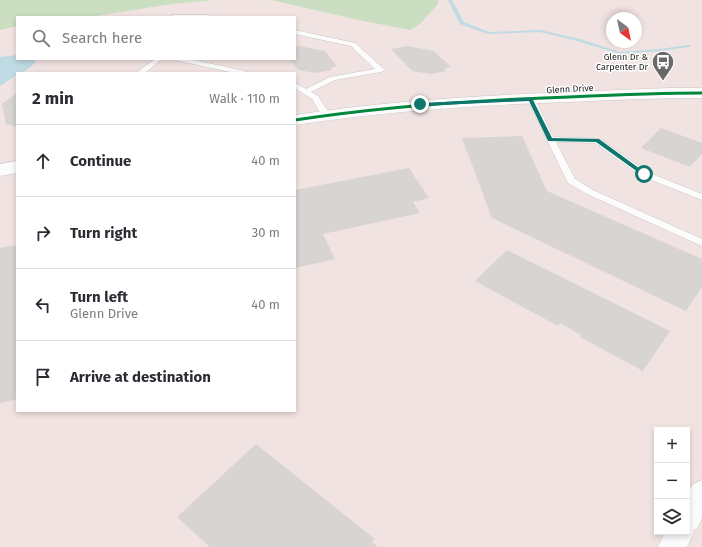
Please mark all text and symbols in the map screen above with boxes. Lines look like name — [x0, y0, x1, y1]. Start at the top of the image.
north arrow — [606, 12, 642, 48]
search box — [16, 16, 296, 60]
icon: search — [30, 27, 52, 49]
text: Search here — [62, 29, 142, 47]
bus stop icon: Glenn Dr & Carpenter Dr — [650, 49, 676, 82]
place label: Glenn Dr & Carpenter Dr — [596, 52, 649, 72]
street label: Glenn Drive — [546, 83, 594, 95]
text: 2 min — [32, 88, 74, 109]
text: Walk · 110 m — [209, 91, 280, 106]
route end — [411, 95, 429, 113]
icon: ahead — [32, 150, 54, 172]
text: Continue — [70, 152, 131, 170]
text: 40 m — [251, 153, 280, 168]
route start — [635, 165, 653, 183]
icon: right — [32, 222, 54, 244]
text: Turn right — [70, 224, 137, 242]
text: 30 m — [252, 225, 280, 240]
text: Turn left — [70, 288, 128, 306]
icon: left — [32, 294, 54, 316]
text: 40 m — [251, 297, 280, 312]
text: Glenn Drive — [70, 306, 138, 321]
icon: arrive — [32, 366, 54, 388]
text: Arrive at destination — [70, 368, 211, 386]
map controls — [654, 427, 690, 535]
button: + — [654, 427, 690, 463]
button: − — [654, 463, 690, 499]
button: layers — [654, 499, 690, 535]

